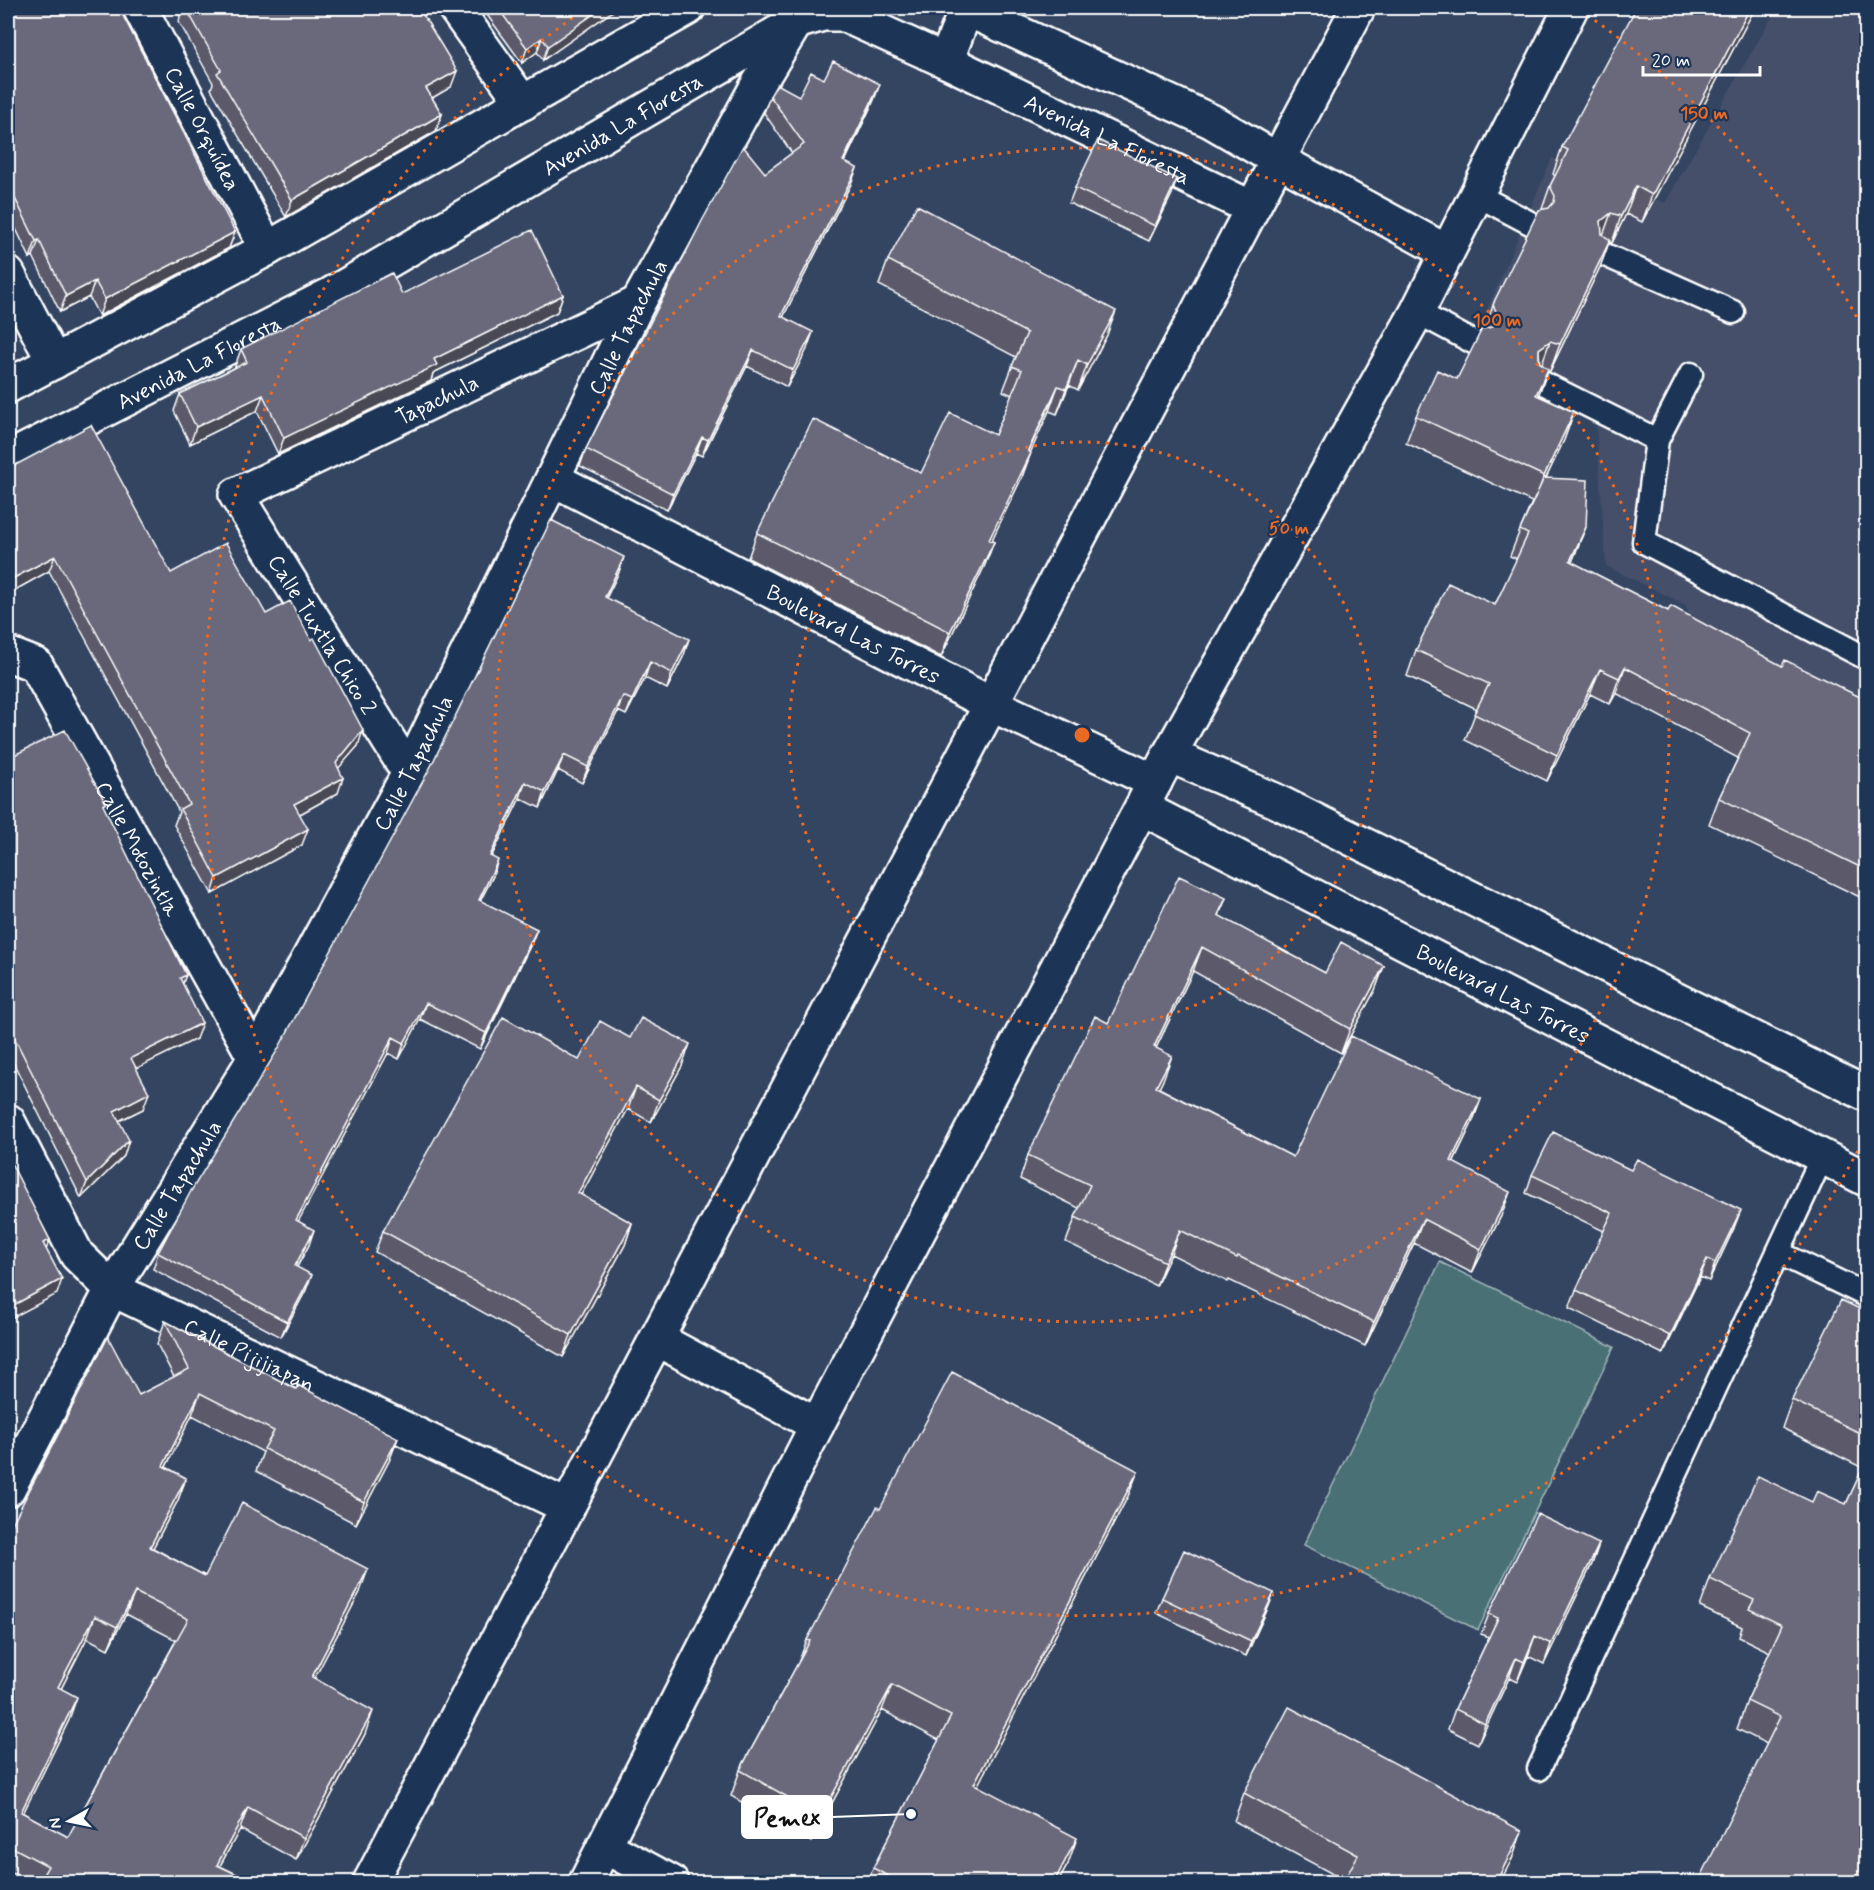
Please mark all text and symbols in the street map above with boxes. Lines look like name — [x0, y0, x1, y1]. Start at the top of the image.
scale bar — [1643, 39, 1760, 77]
text: 20 m — [1652, 49, 1690, 73]
street label: Calle Orquídea — [157, 62, 246, 196]
street label: Avenida La Floresta — [538, 68, 708, 183]
street label: Avenida La Floresta — [1019, 89, 1194, 192]
text: 150 m — [1680, 102, 1728, 126]
street label: Calle Tapachula — [583, 255, 675, 400]
text: 100 m — [1473, 309, 1521, 333]
street label: Avenida La Floresta — [113, 310, 287, 417]
street label: Tapachula — [392, 369, 484, 433]
text: 50 m — [1269, 517, 1309, 541]
street label: Calle Tuxtla Chico 2 — [261, 550, 382, 721]
street label: Boulevard Las Torres — [761, 579, 944, 692]
street label: Calle Tapachula — [368, 691, 461, 836]
centre of rings — [1072, 725, 1092, 745]
street label: Calle Motozintla — [88, 777, 186, 922]
street label: Boulevard Las Torres — [1411, 939, 1594, 1051]
street label: Calle Tapachula — [127, 1115, 229, 1256]
street label: Calle Pijijiapan — [179, 1313, 319, 1400]
north arrow — [39, 1791, 99, 1851]
callout: Pemex — [742, 1796, 832, 1838]
text: Pemex — [754, 1804, 821, 1835]
text: N — [44, 1816, 67, 1830]

